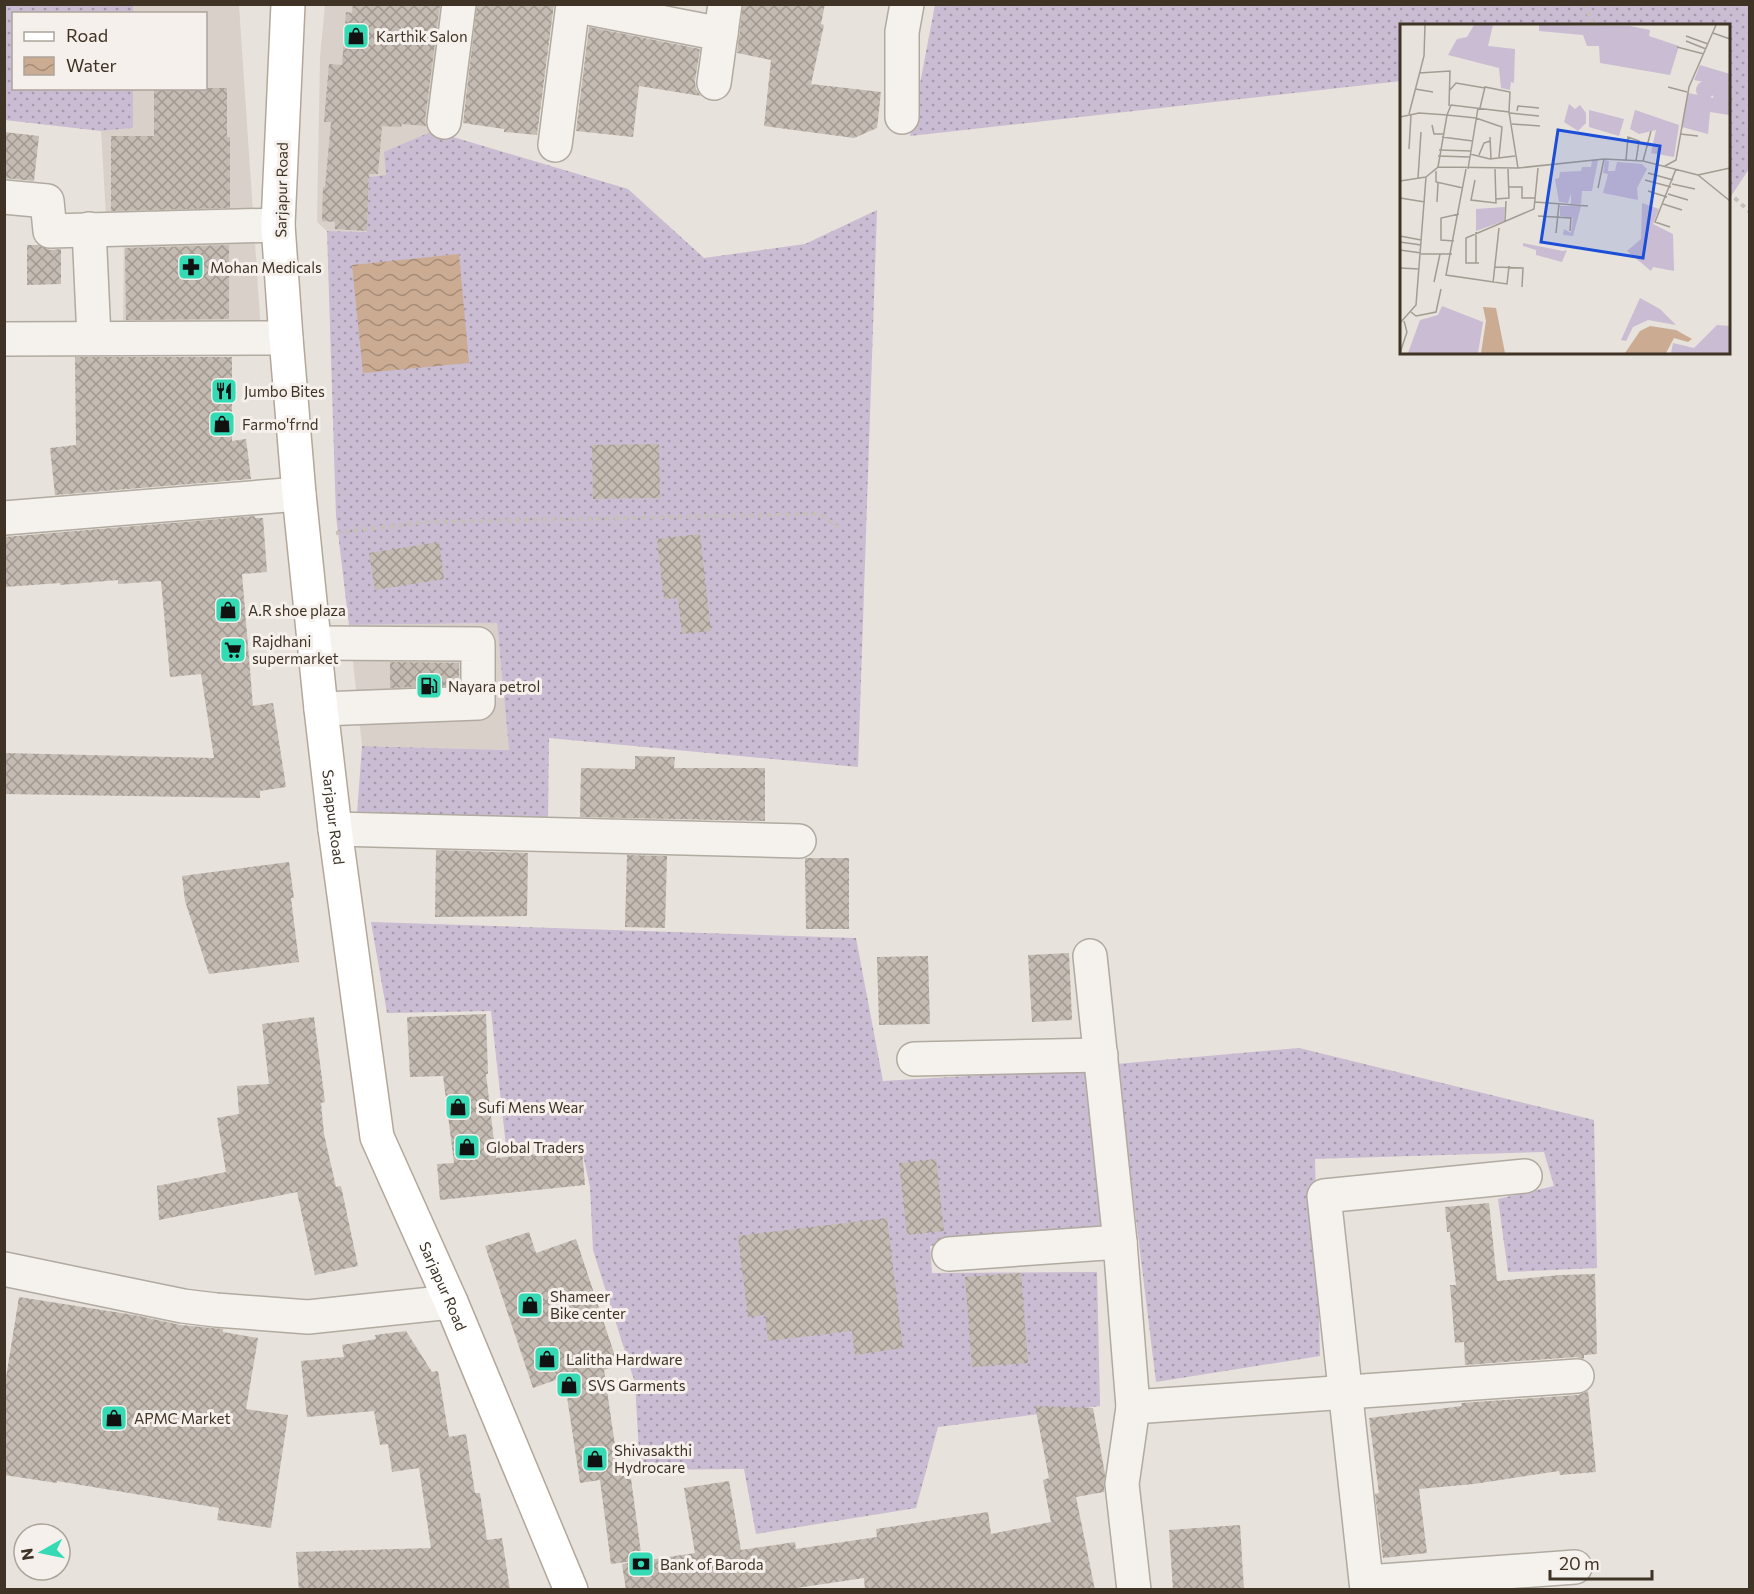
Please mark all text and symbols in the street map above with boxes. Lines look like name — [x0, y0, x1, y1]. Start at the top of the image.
legend — [12, 12, 207, 90]
shop icon: Karthik Salon — [341, 21, 371, 51]
text: Road — [66, 24, 108, 46]
inset map — [1400, 24, 1730, 354]
place label: Karthik Salon — [376, 27, 468, 45]
text: Water — [66, 54, 117, 76]
street label: Sarjapur Road — [271, 142, 291, 238]
pharmacy icon: Mohan Medicals — [176, 252, 206, 282]
place label: Mohan Medicals — [210, 258, 322, 276]
restaurant icon: Jumbo Bites — [209, 376, 239, 406]
place label: Jumbo Bites — [244, 382, 325, 400]
shop icon: Farmo'frnd — [207, 409, 237, 439]
place label: Farmo'frnd — [242, 415, 318, 433]
shop icon: A.R shoe plaza — [213, 595, 243, 625]
place label: A.R shoe plaza — [248, 601, 346, 619]
place label: Rajdhani supermarket — [252, 632, 339, 667]
supermarket icon: Rajdhani supermarket — [218, 635, 248, 665]
fuel station icon: Nayara petrol — [414, 671, 444, 701]
place label: Nayara petrol — [448, 677, 540, 695]
street label: Sarjapur Road — [319, 769, 349, 866]
shop icon: Sufi Mens Wear — [443, 1092, 473, 1122]
place label: Sufi Mens Wear — [478, 1098, 584, 1116]
shop icon: Global Traders — [452, 1132, 482, 1162]
place label: Global Traders — [486, 1138, 585, 1156]
street label: Sarjapur Road — [416, 1239, 471, 1333]
place label: Shameer Bike center — [550, 1287, 626, 1322]
shop icon: Shameer Bike center — [515, 1290, 545, 1320]
shop icon: Lalitha Hardware — [532, 1344, 562, 1374]
place label: Lalitha Hardware — [566, 1350, 682, 1368]
shop icon: SVS Garments — [554, 1370, 584, 1400]
place label: SVS Garments — [588, 1376, 686, 1394]
shop icon: APMC Market — [99, 1403, 129, 1433]
place label: APMC Market — [134, 1409, 231, 1427]
place label: Shivasakthi Hydrocare — [614, 1441, 692, 1476]
shop icon: Shivasakthi Hydrocare — [580, 1444, 610, 1474]
north arrow — [12, 1522, 72, 1582]
scale bar — [1550, 1543, 1652, 1581]
text: N — [16, 1547, 37, 1562]
bank icon: Bank of Baroda — [626, 1549, 656, 1579]
text: 20 m — [1559, 1552, 1600, 1574]
place label: Bank of Baroda — [660, 1555, 764, 1573]

